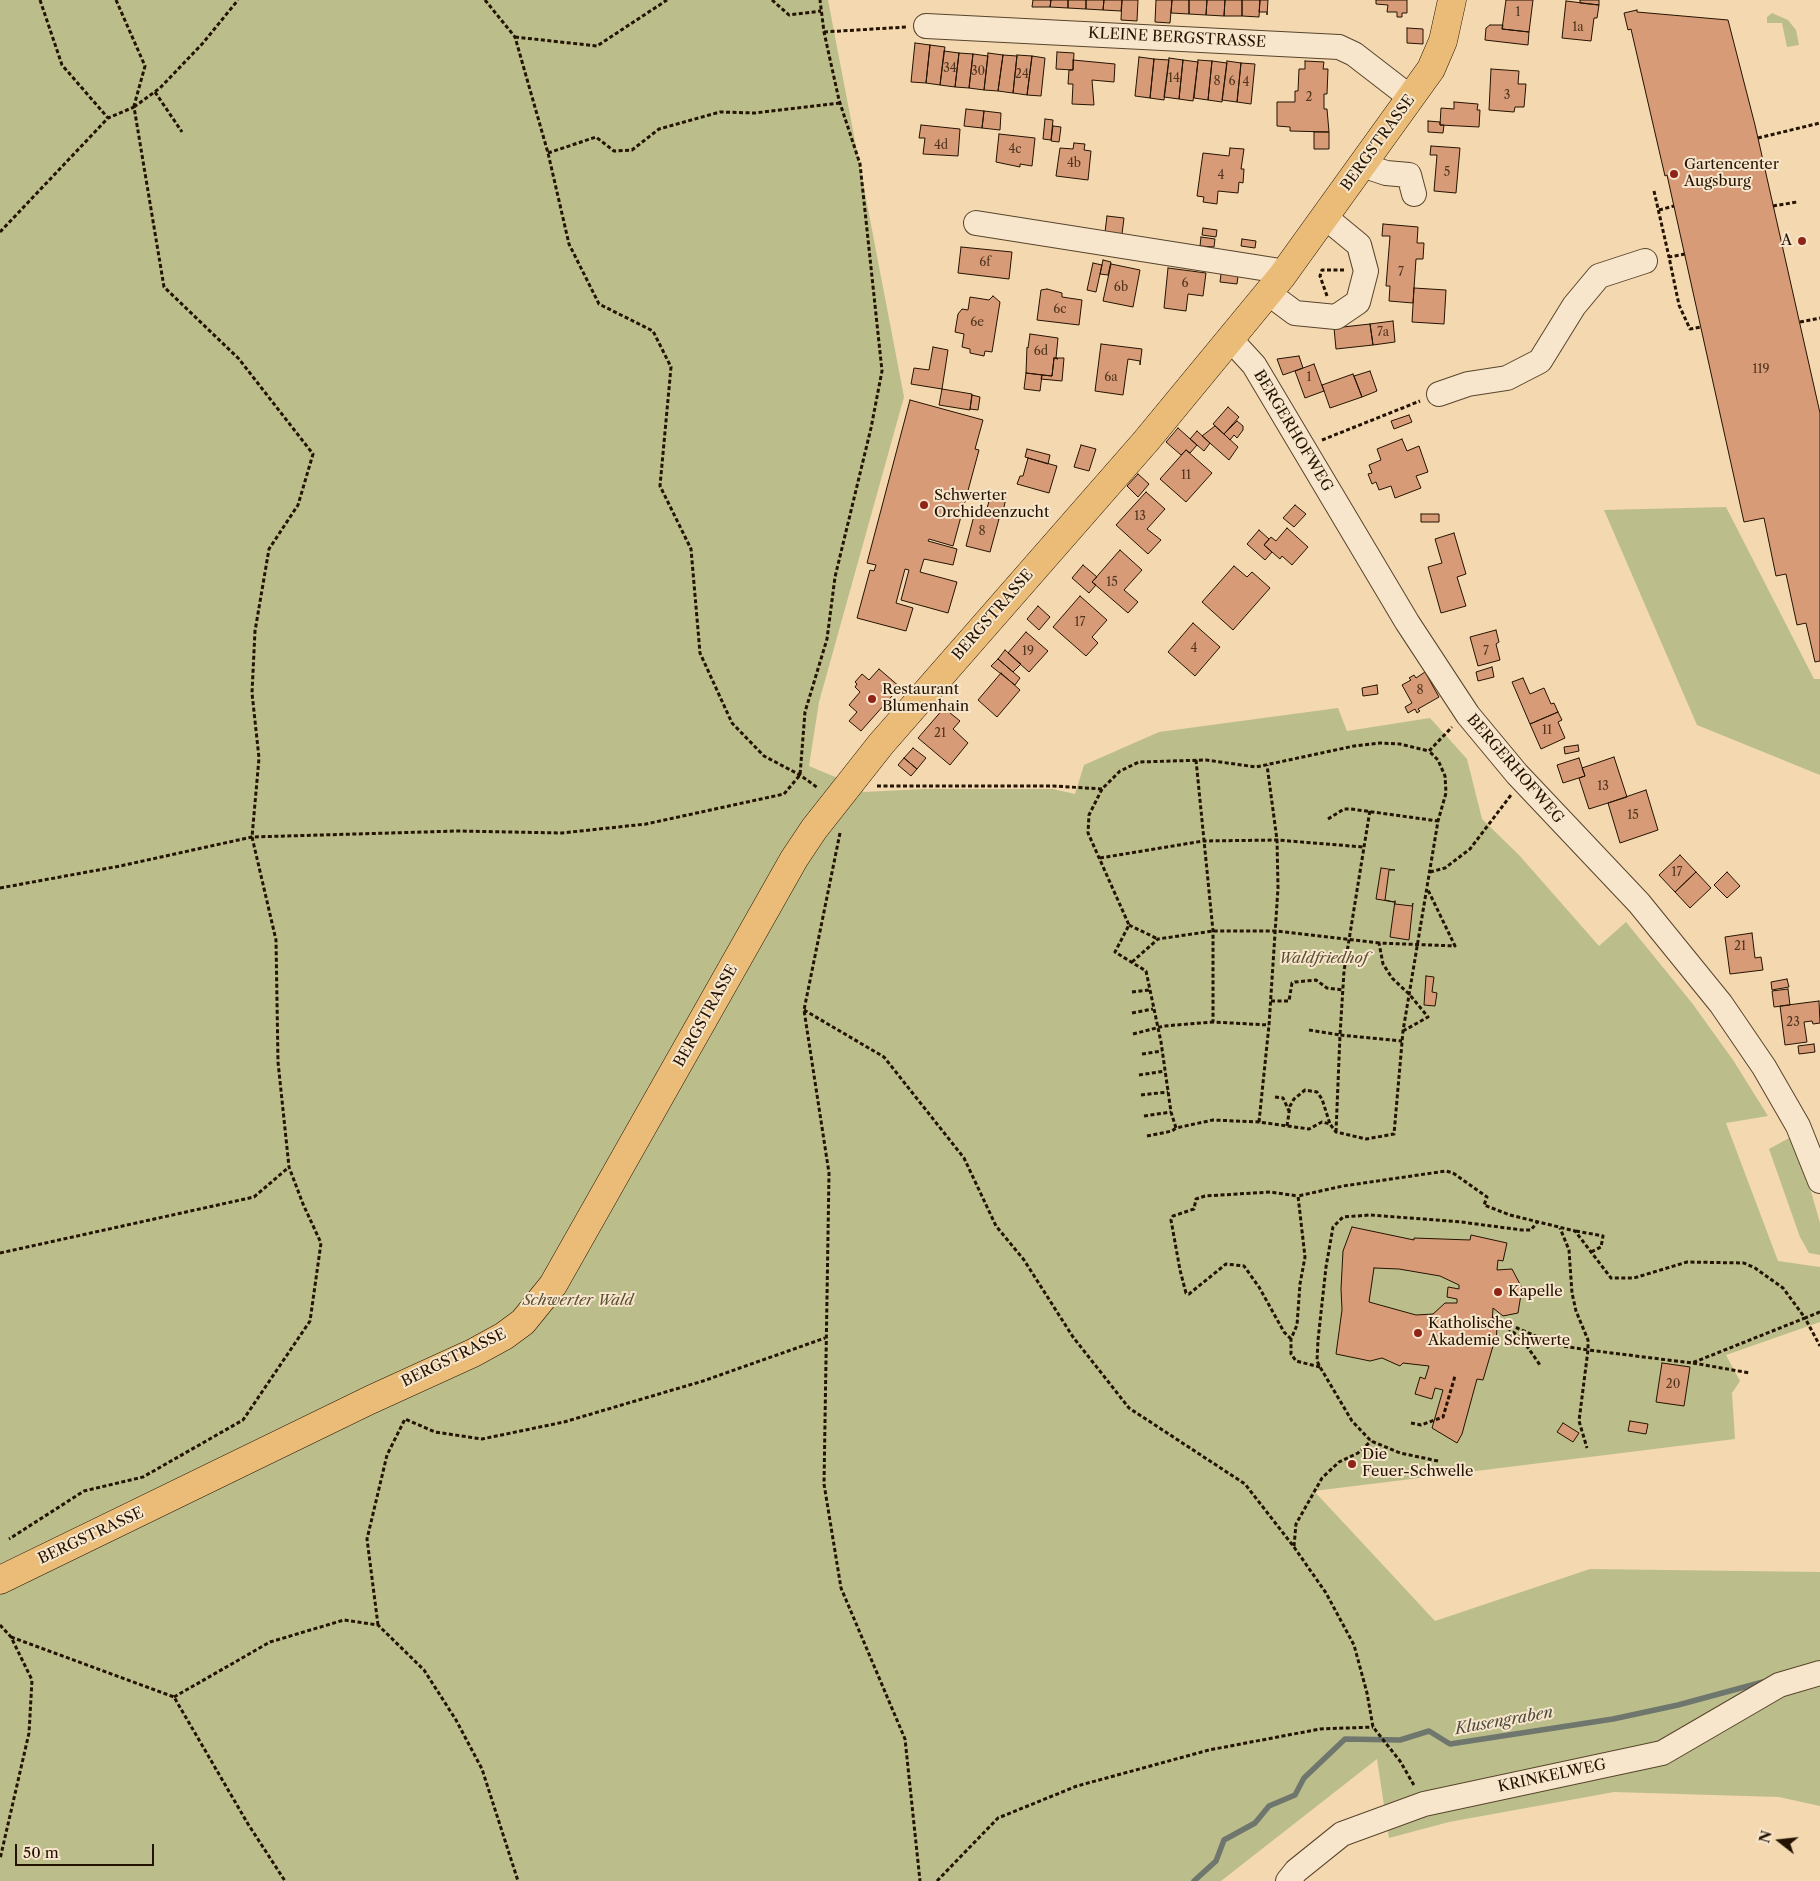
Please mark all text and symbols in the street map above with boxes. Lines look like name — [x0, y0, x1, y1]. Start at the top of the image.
house number: 1 — [1515, 6, 1521, 20]
house number: 1a — [1572, 21, 1584, 35]
street label: KLEINE BERGSTRASSE — [1087, 24, 1267, 52]
house number: 34 — [943, 62, 957, 76]
house number: 30 — [971, 65, 985, 79]
house number: 24 — [1015, 68, 1029, 82]
house number: 14 — [1168, 72, 1180, 86]
house number: 8 — [1213, 75, 1221, 89]
house number: 6 — [1228, 75, 1236, 89]
house number: 4 — [1243, 76, 1249, 90]
house number: 3 — [1504, 89, 1510, 103]
house number: 2 — [1306, 91, 1312, 105]
street label: BERGSTRASSE — [1337, 91, 1419, 195]
house number: 4d — [934, 139, 948, 153]
house number: 4c — [1008, 143, 1022, 157]
place label: Gartencenter Augsburg — [1684, 156, 1779, 191]
house number: 4b — [1067, 157, 1081, 171]
house number: 5 — [1444, 166, 1450, 180]
marker: Gartencenter Augsburg — [1668, 168, 1680, 180]
house number: 4 — [1218, 169, 1224, 183]
place label: A — [1781, 232, 1792, 250]
marker: A — [1796, 235, 1808, 247]
house number: 6f — [979, 256, 991, 270]
house number: 7 — [1398, 266, 1404, 280]
house number: 6 — [1181, 277, 1189, 291]
house number: 6b — [1114, 281, 1128, 295]
house number: 6c — [1053, 303, 1067, 317]
house number: 6e — [970, 316, 984, 330]
house number: 7a — [1377, 326, 1389, 340]
house number: 6d — [1034, 345, 1048, 359]
house number: 119 — [1752, 363, 1770, 377]
street label: BERGERHOFWEG — [1250, 367, 1336, 495]
house number: 6a — [1104, 371, 1118, 385]
house number: 1 — [1306, 371, 1312, 385]
house number: 11 — [1181, 469, 1191, 483]
place label: Schwerter Orchideenzucht — [934, 487, 1049, 522]
marker: Schwerter Orchideenzucht — [918, 499, 930, 511]
house number: 13 — [1134, 510, 1146, 524]
house number: 8 — [978, 525, 986, 539]
street label: BERGSTRASSE — [949, 566, 1037, 664]
house number: 15 — [1106, 576, 1118, 590]
house number: 17 — [1075, 616, 1085, 630]
house number: 4 — [1191, 642, 1197, 656]
house number: 19 — [1022, 645, 1034, 659]
house number: 7 — [1483, 645, 1489, 659]
place label: Restaurant Blumenhain — [882, 681, 969, 716]
house number: 8 — [1416, 684, 1424, 698]
marker: Restaurant Blumenhain — [866, 693, 878, 705]
street label: BERGERHOFWEG — [1463, 711, 1567, 827]
house number: 11 — [1542, 724, 1552, 738]
house number: 21 — [934, 727, 946, 741]
house number: 13 — [1597, 780, 1609, 794]
house number: 15 — [1627, 809, 1639, 823]
house number: 17 — [1672, 866, 1682, 880]
house number: 21 — [1734, 940, 1746, 954]
park label: Waldfriedhof — [1279, 950, 1367, 968]
street label: BERGSTRASSE — [670, 962, 742, 1070]
house number: 23 — [1786, 1016, 1800, 1030]
place label: Kapelle — [1508, 1283, 1563, 1301]
marker: Kapelle — [1492, 1286, 1504, 1298]
park label: Schwerter Wald — [523, 1292, 633, 1310]
place label: Katholische Akademie Schwerte — [1428, 1315, 1570, 1350]
street label: BERGSTRASSE — [399, 1325, 509, 1391]
marker: Katholische Akademie Schwerte — [1412, 1327, 1424, 1339]
house number: 20 — [1666, 1378, 1680, 1392]
place label: Die Feuer-Schwelle — [1362, 1446, 1473, 1481]
marker: Die Feuer-Schwelle — [1346, 1458, 1358, 1470]
street label: BERGSTRASSE — [35, 1504, 147, 1568]
water label: Klusengraben — [1453, 1703, 1555, 1739]
street label: KRINKELWEG — [1496, 1756, 1608, 1796]
north arrow — [1755, 1816, 1805, 1866]
text: N — [1755, 1829, 1776, 1845]
scale bar — [18, 1834, 156, 1866]
text: 50 m — [23, 1843, 59, 1862]

